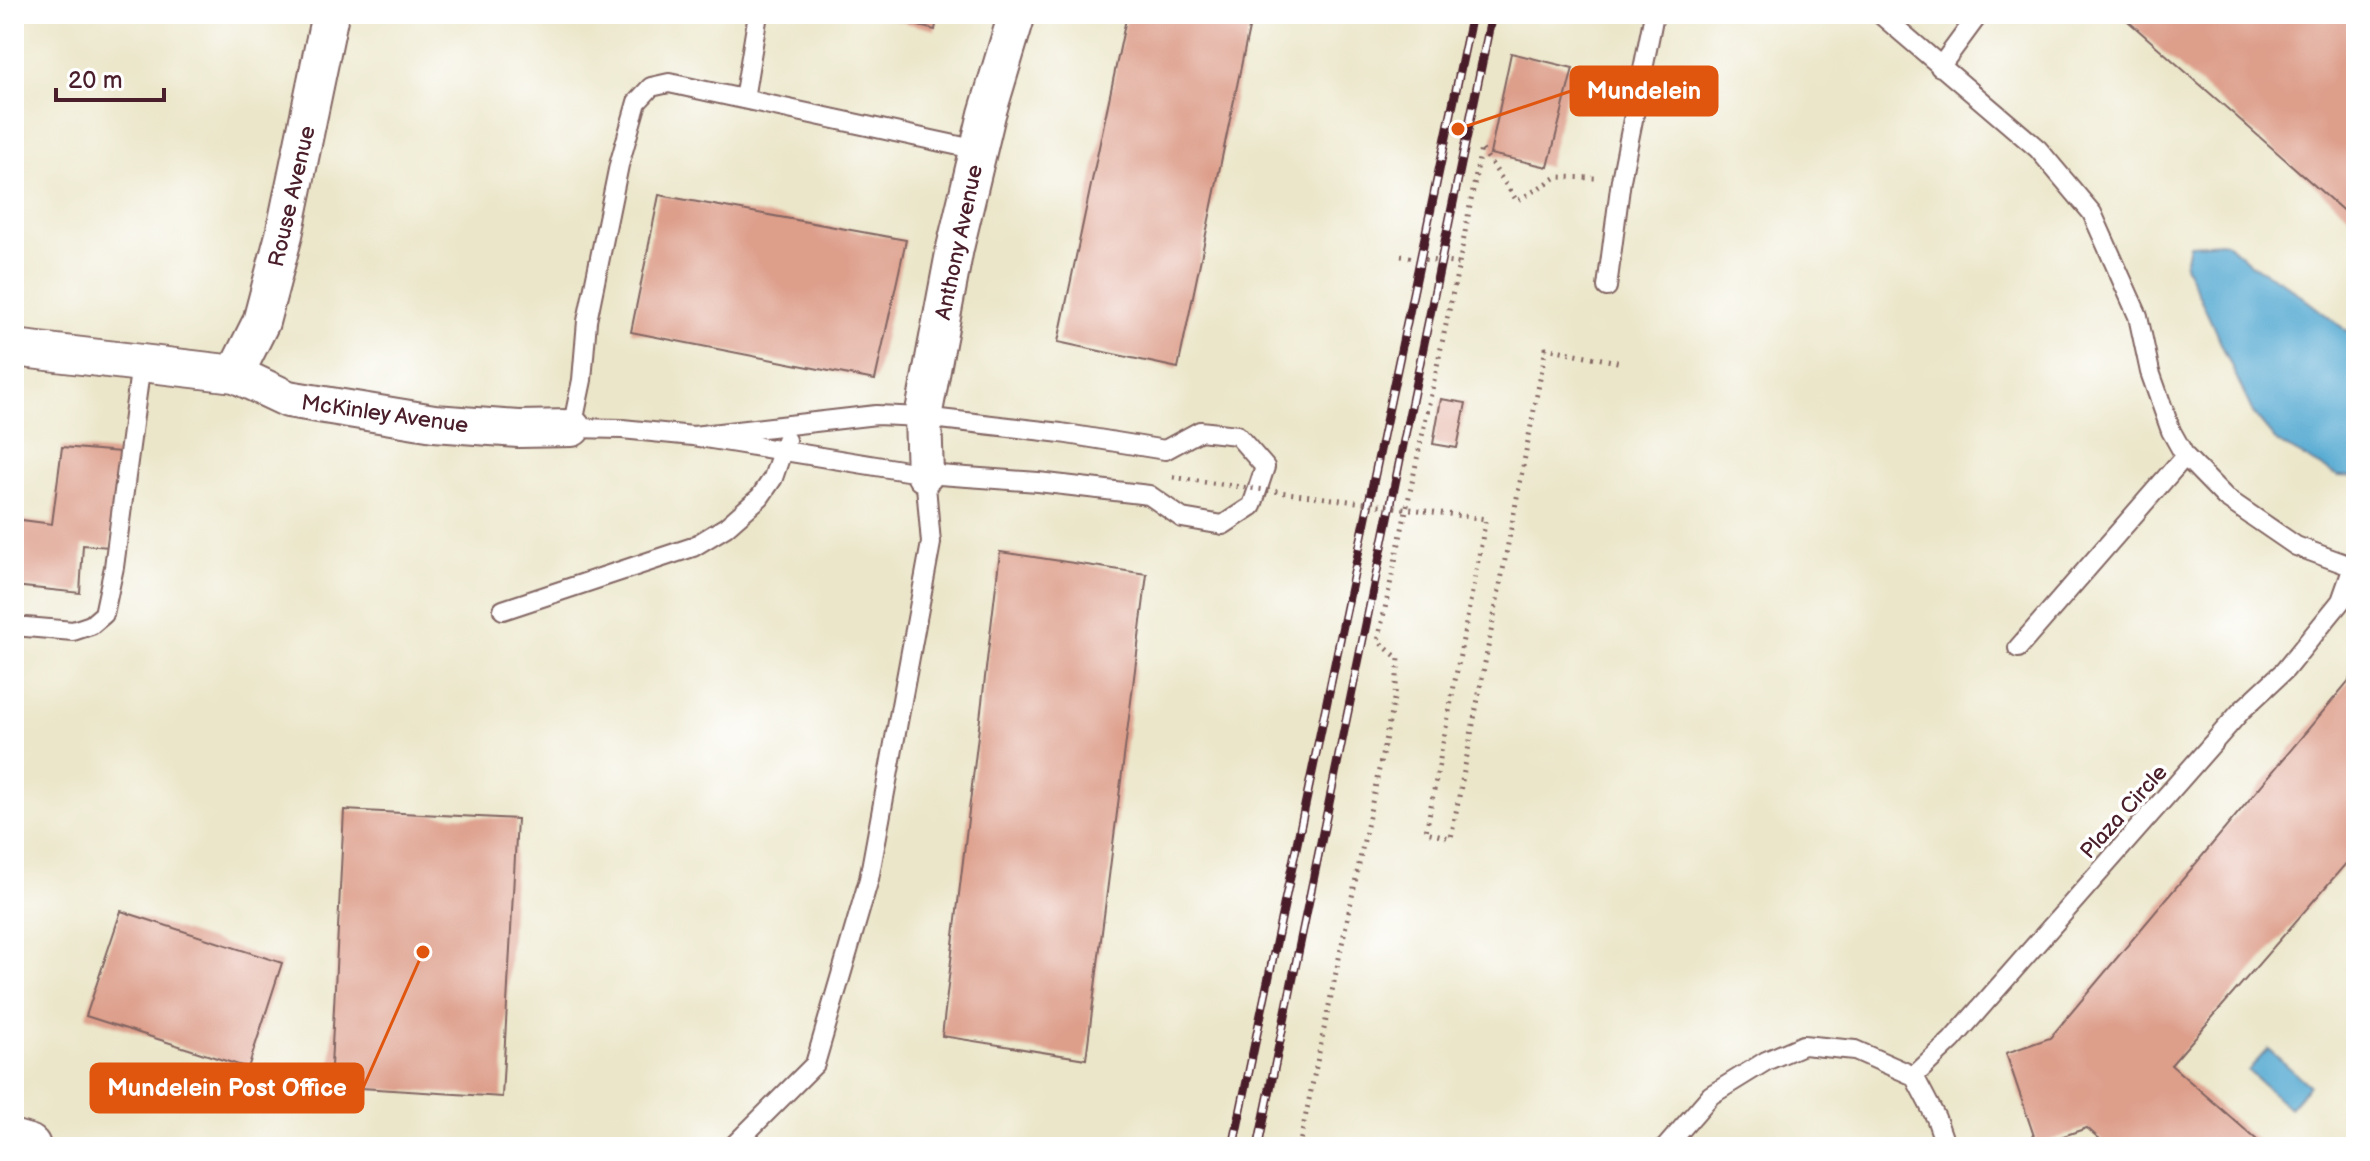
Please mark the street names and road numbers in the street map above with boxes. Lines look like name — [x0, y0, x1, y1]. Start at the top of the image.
street label: Rouse Avenue — [263, 123, 322, 269]
street label: Anthony Avenue — [930, 162, 989, 322]
street label: McKinley Avenue — [300, 389, 470, 440]
street label: Plaza Circle — [2075, 759, 2173, 865]

